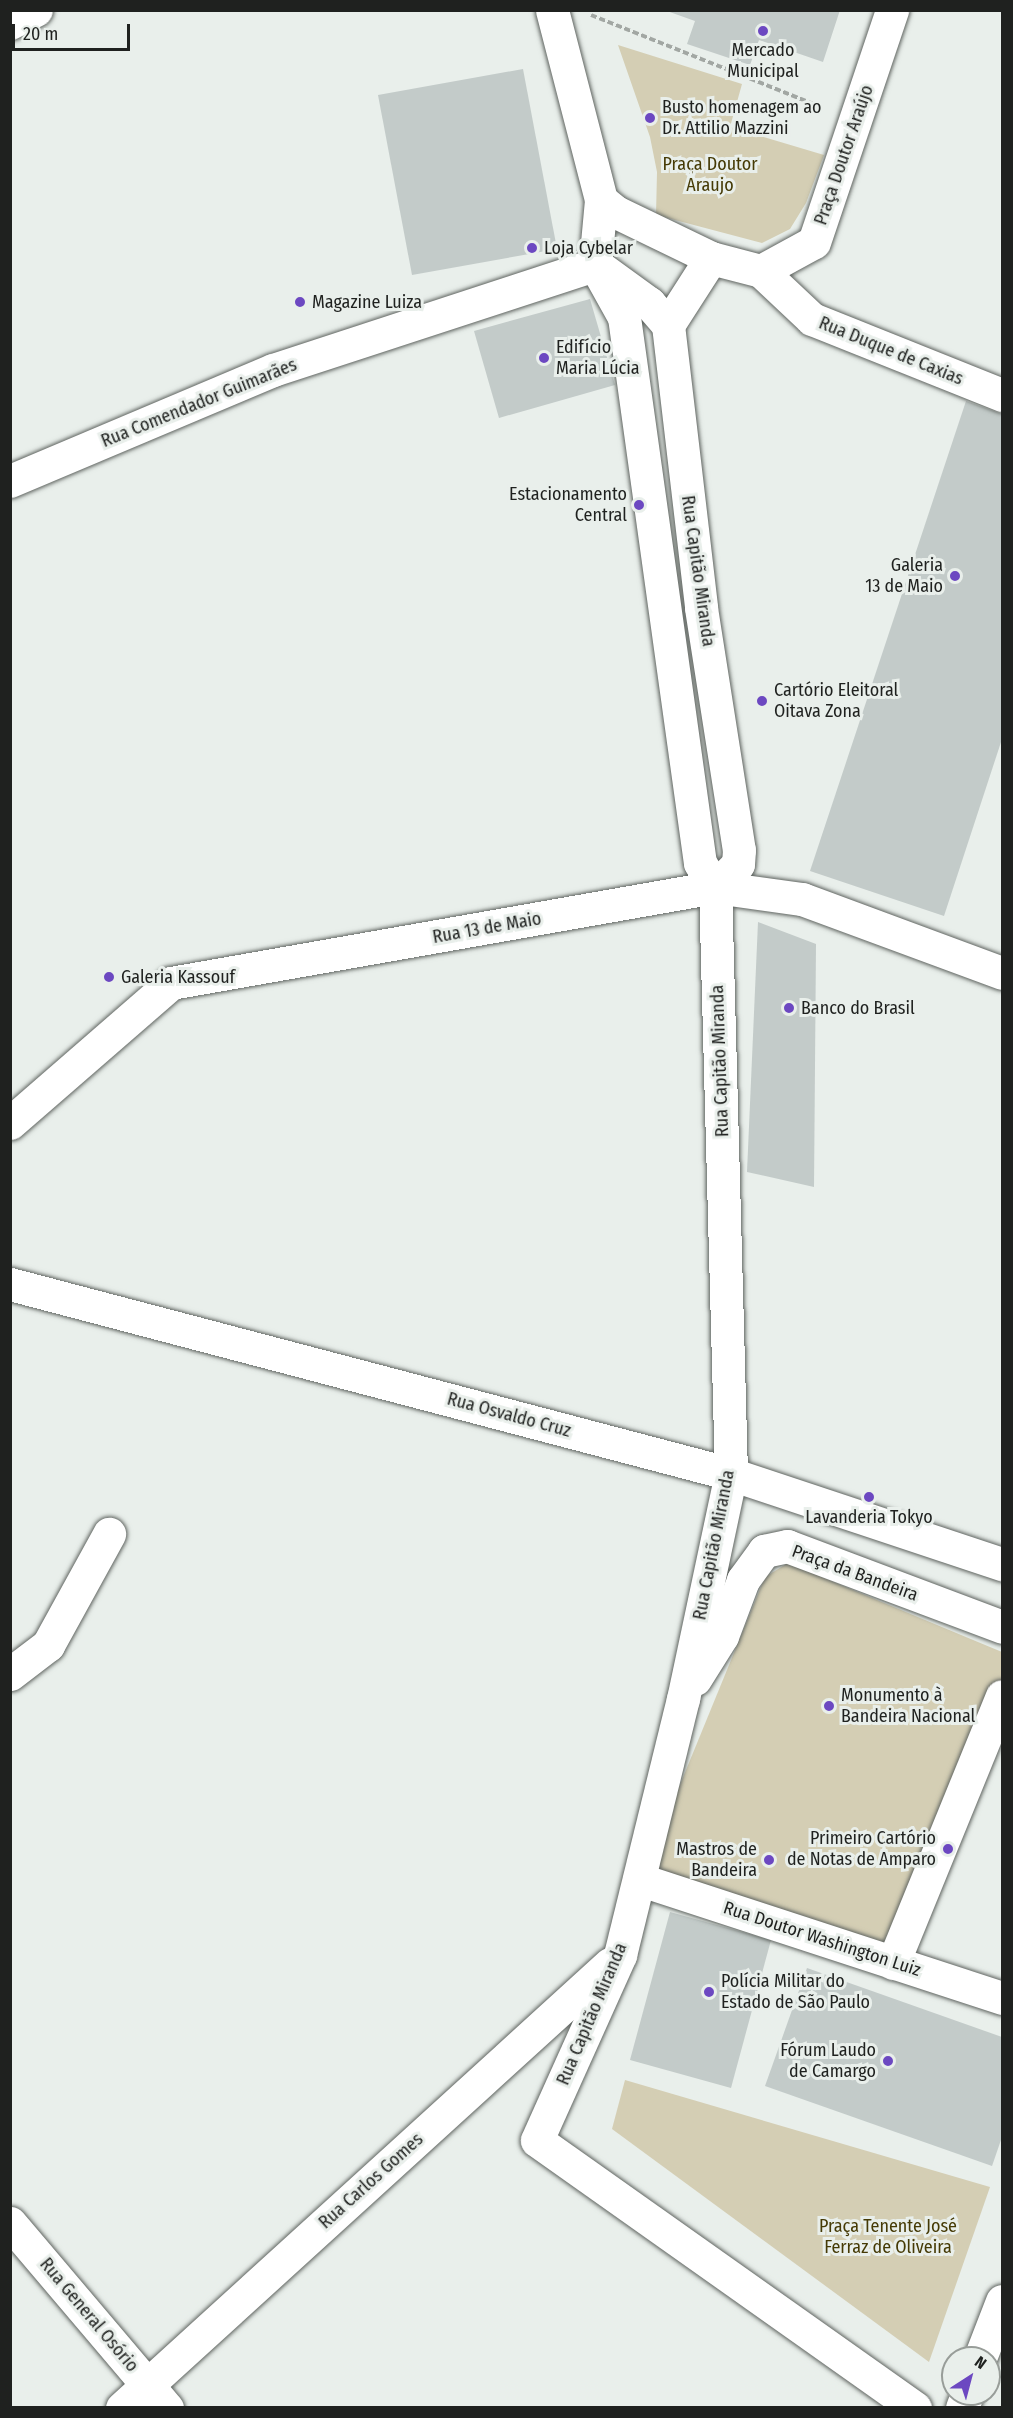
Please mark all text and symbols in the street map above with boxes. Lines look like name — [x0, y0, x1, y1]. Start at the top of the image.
scale bar — [15, 12, 134, 50]
text: 20 m — [23, 23, 58, 45]
marker: Mercado Municipal — [756, 24, 770, 38]
place label: Mercado Municipal — [727, 40, 799, 82]
street label: Praça Doutor Araújo — [810, 82, 878, 228]
place label: Busto homenagem ao Dr. Attilio Mazzini — [662, 97, 821, 140]
marker: Busto homenagem ao Dr. Attilio Mazzini — [643, 111, 657, 125]
park label: Praça Doutor Araujo — [663, 154, 757, 196]
place label: Loja Cybelar — [544, 237, 633, 259]
marker: Loja Cybelar — [525, 241, 539, 255]
place label: Magazine Luiza — [312, 291, 422, 313]
marker: Magazine Luiza — [293, 295, 307, 309]
street label: Rua Duque de Caxias — [816, 312, 966, 390]
place label: Edifício Maria Lúcia — [556, 337, 640, 380]
marker: Edifício Maria Lúcia — [537, 351, 551, 365]
street label: Rua Comendador Guimarães — [98, 354, 300, 452]
place label: Estacionamento Central — [509, 484, 627, 526]
street label: Rua Capitão Miranda — [677, 494, 719, 648]
marker: Estacionamento Central — [632, 498, 646, 512]
place label: Galeria 13 de Maio — [865, 555, 943, 598]
marker: Galeria 13 de Maio — [948, 569, 962, 583]
place label: Cartório Eleitoral Oitava Zona — [774, 680, 898, 722]
marker: Cartório Eleitoral Oitava Zona — [755, 694, 769, 708]
street label: Rua 13 de Maio — [431, 908, 543, 948]
place label: Galeria Kassouf — [121, 966, 235, 988]
marker: Galeria Kassouf — [102, 970, 116, 984]
street label: Rua Capitão Miranda — [707, 985, 733, 1137]
place label: Banco do Brasil — [801, 997, 915, 1019]
marker: Banco do Brasil — [782, 1001, 796, 1015]
street label: Rua Osvaldo Cruz — [445, 1388, 573, 1442]
street label: Rua Capitão Miranda — [689, 1468, 739, 1622]
marker: Lavanderia Tokyo — [862, 1490, 876, 1504]
place label: Lavanderia Tokyo — [805, 1506, 933, 1528]
street label: Praça da Bandeira — [789, 1540, 921, 1606]
place label: Monumento à Bandeira Nacional — [841, 1685, 975, 1728]
marker: Monumento à Bandeira Nacional — [822, 1699, 836, 1713]
place label: Primeiro Cartório de Notas de Amparo — [787, 1828, 936, 1870]
place label: Mastros de Bandeira — [676, 1839, 757, 1882]
marker: Primeiro Cartório de Notas de Amparo — [941, 1842, 955, 1856]
marker: Mastros de Bandeira — [762, 1853, 776, 1867]
street label: Rua Doutor Washington Luiz — [721, 1897, 923, 1981]
street label: Rua Capitão Miranda — [552, 1940, 632, 2088]
place label: Polícia Militar do Estado de São Paulo — [721, 1971, 870, 2014]
marker: Polícia Militar do Estado de São Paulo — [702, 1985, 716, 1999]
place label: Fórum Laudo de Camargo — [780, 2040, 876, 2082]
marker: Fórum Laudo de Camargo — [881, 2054, 895, 2068]
street label: Rua Carlos Gomes — [315, 2129, 427, 2233]
park label: Praça Tenente José Ferraz de Oliveira — [819, 2216, 957, 2258]
street label: Rua General Osório — [35, 2254, 143, 2376]
north arrow — [941, 2346, 1001, 2406]
text: N — [971, 2352, 990, 2373]

